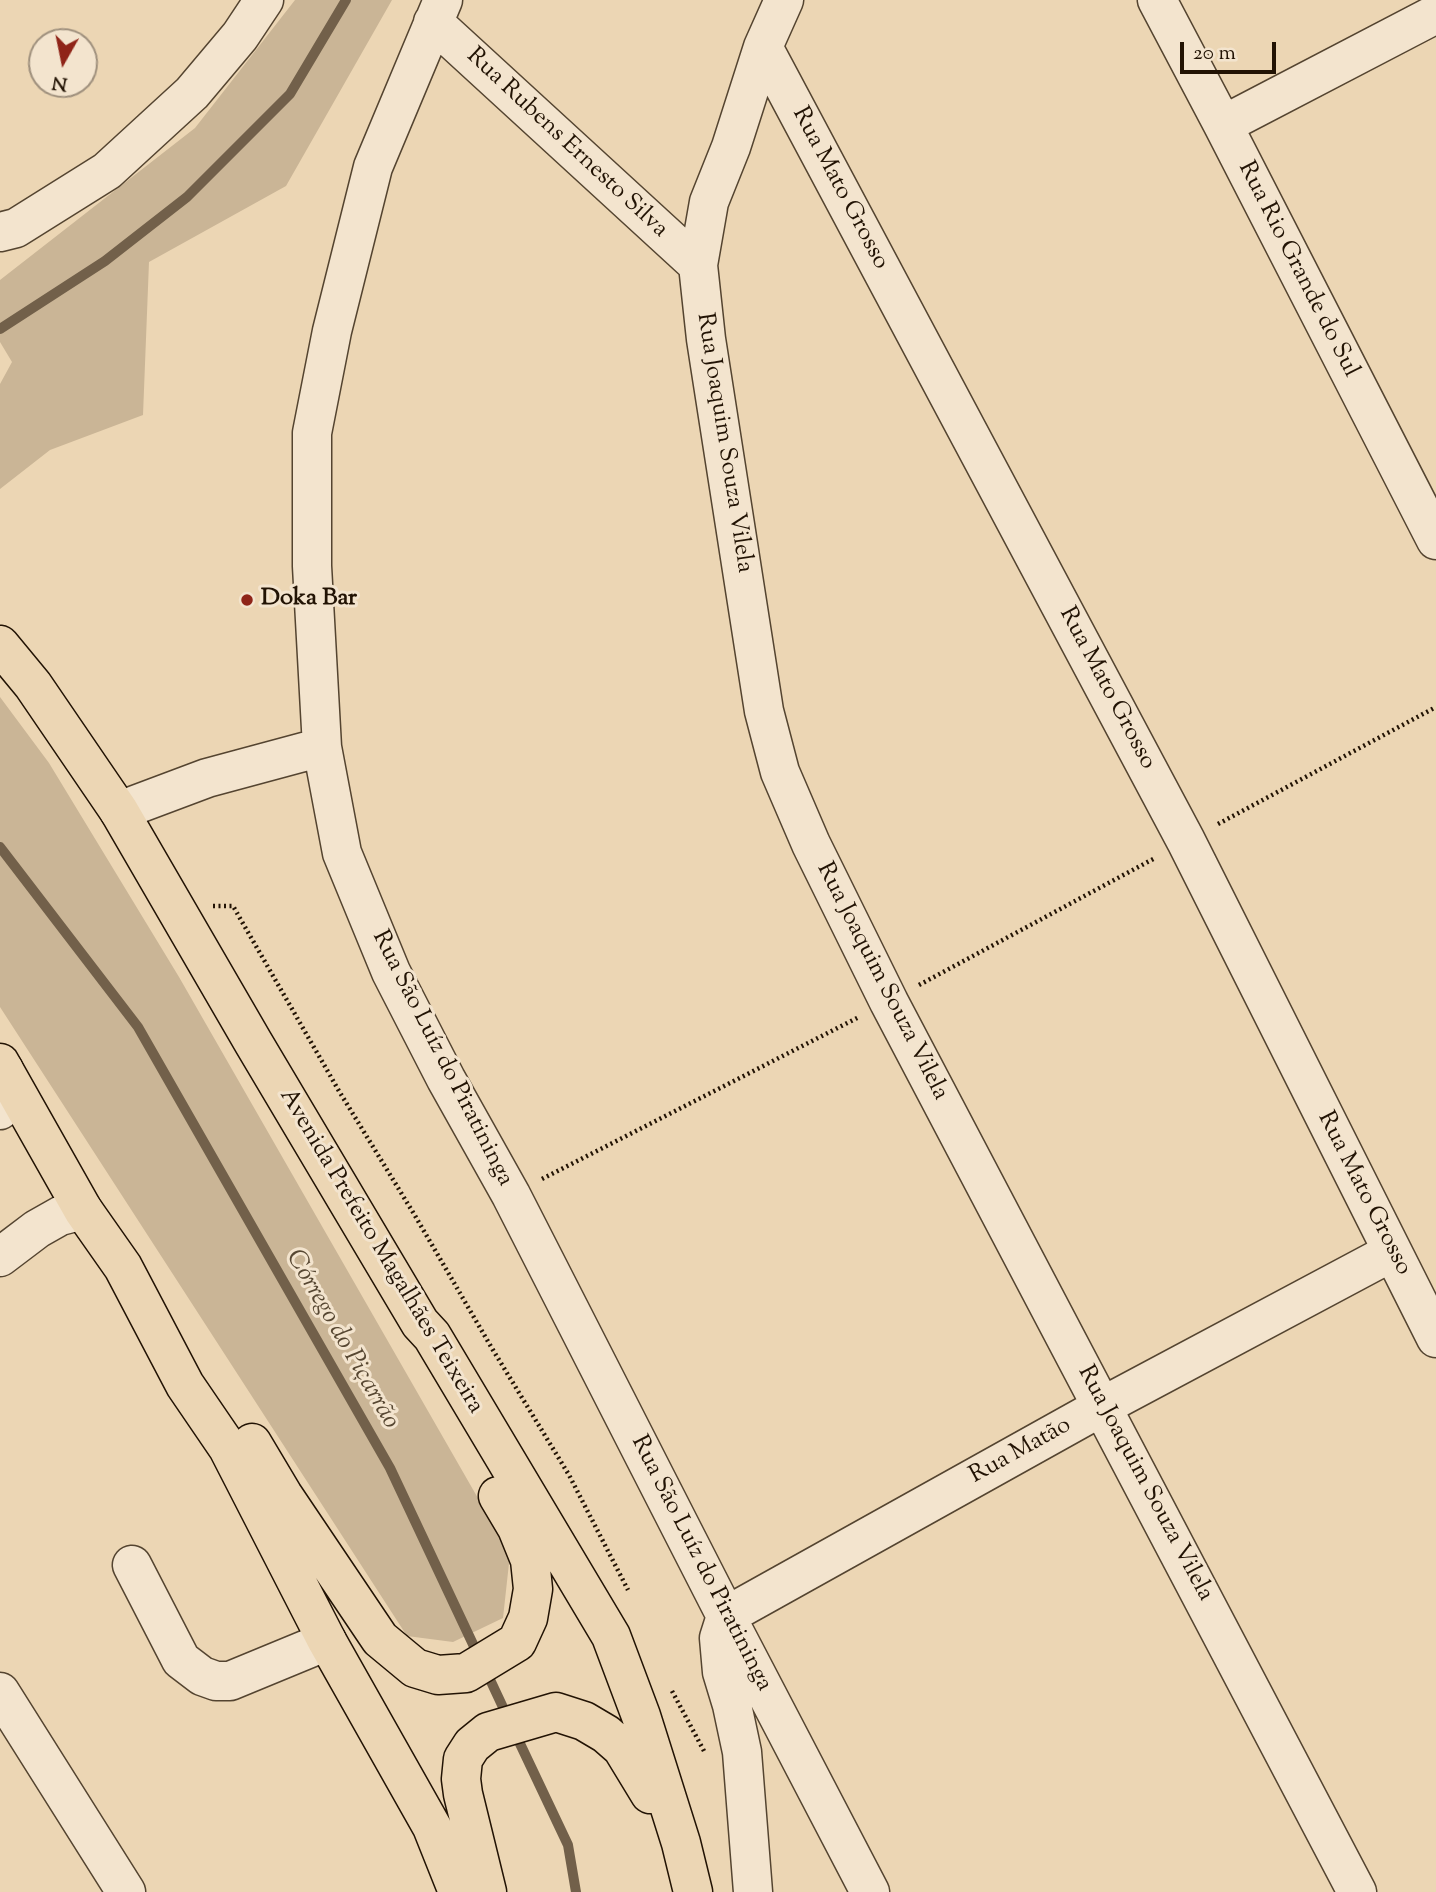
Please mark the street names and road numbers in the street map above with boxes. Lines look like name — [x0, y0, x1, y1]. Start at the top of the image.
street label: Rua Rubens Ernesto Silva — [459, 43, 673, 245]
street label: Rua Mato Grosso — [784, 103, 894, 275]
street label: Rua Rio Grande do Sul — [1230, 157, 1364, 383]
street label: Rua Joaquim Souza Vilela — [688, 311, 758, 575]
street label: Rua Mato Grosso — [1051, 603, 1161, 775]
street label: Rua Joaquim Souza Vilela — [809, 858, 953, 1106]
street label: Rua São Luíz do Piratininga — [364, 926, 518, 1192]
street label: Avenida Prefeito Magalhães Teixeira — [271, 1084, 489, 1420]
street label: Rua Mato Grosso — [1309, 1107, 1417, 1281]
street label: Rua Joaquim Souza Vilela — [1070, 1361, 1218, 1607]
street label: Rua Matão — [965, 1412, 1077, 1492]
street label: Rua São Luíz do Piratininga — [623, 1431, 777, 1697]

